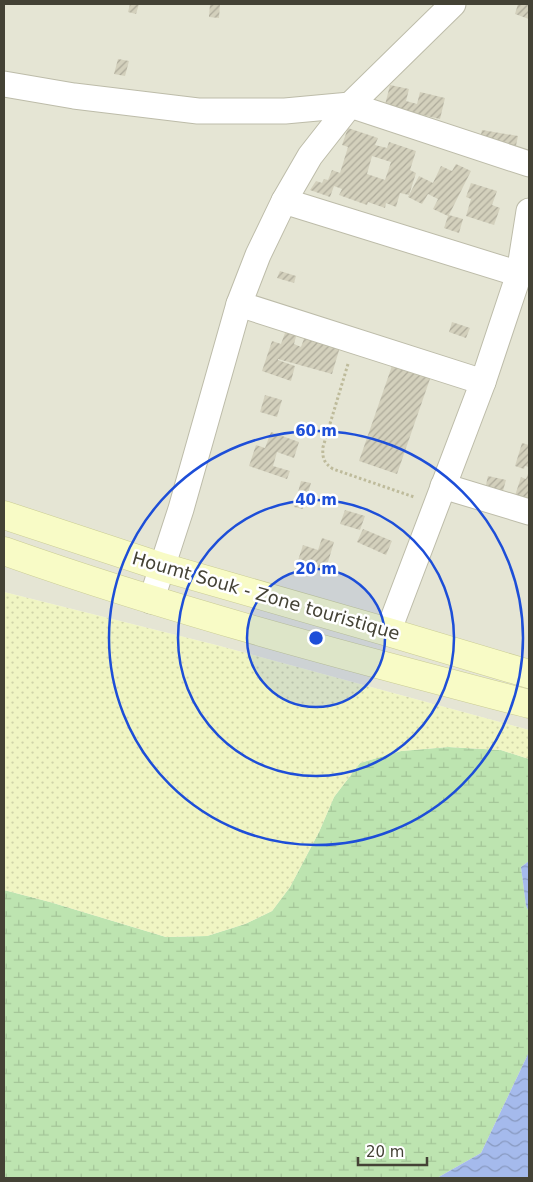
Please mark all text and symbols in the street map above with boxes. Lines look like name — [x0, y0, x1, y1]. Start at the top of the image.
text: 60 m — [295, 422, 337, 440]
text: 40 m — [295, 491, 337, 509]
street label: Houmt Souk - Zone touristique — [130, 547, 402, 644]
text: 20 m — [295, 560, 337, 578]
centre of rings — [307, 629, 325, 647]
scale bar — [358, 1134, 427, 1166]
text: 20 m — [366, 1143, 404, 1161]

